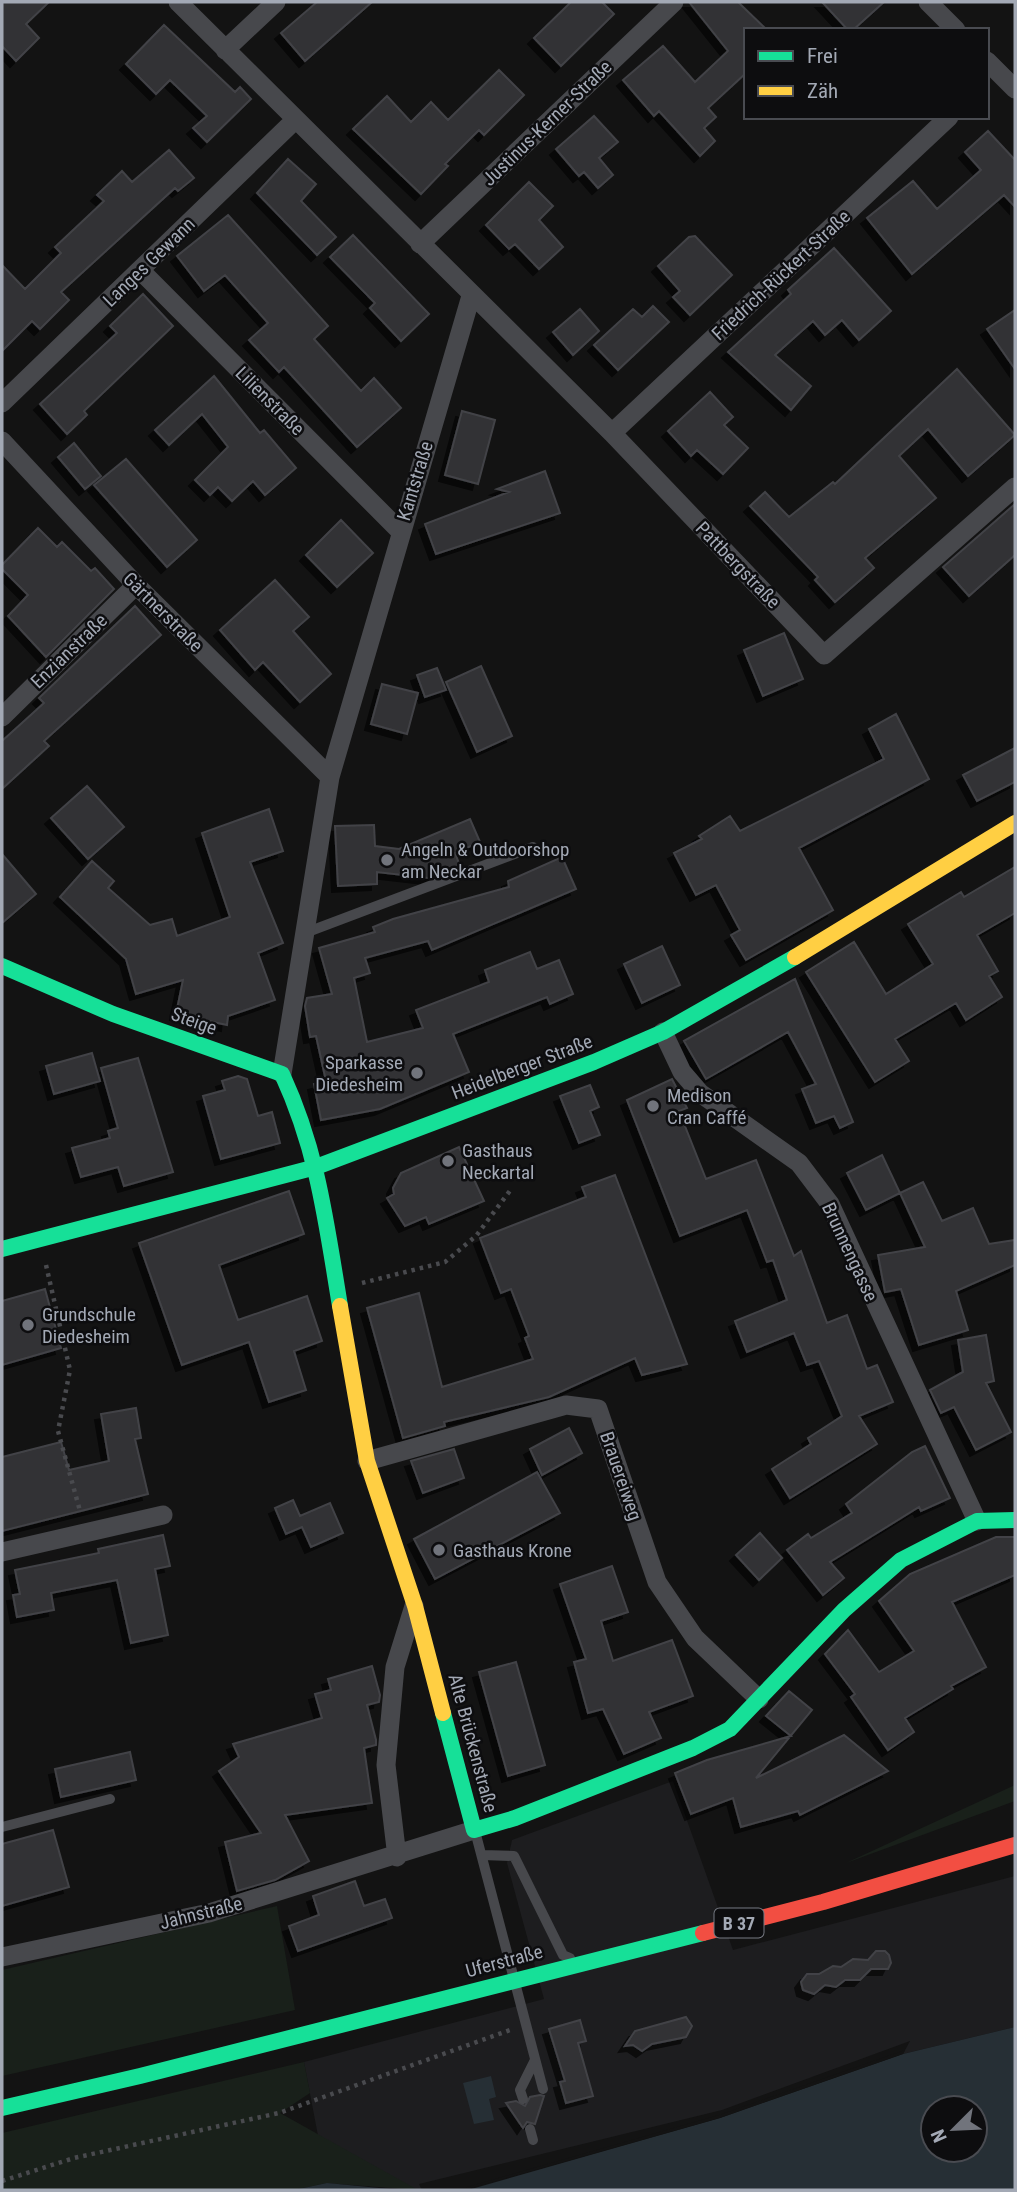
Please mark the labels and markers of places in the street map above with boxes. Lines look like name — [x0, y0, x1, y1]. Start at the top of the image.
place label: Angeln & Outdoorshop am Neckar — [401, 838, 569, 883]
marker: Angeln & Outdoorshop am Neckar — [379, 852, 395, 868]
place label: Sparkasse Diedesheim — [315, 1051, 403, 1096]
marker: Sparkasse Diedesheim — [409, 1065, 425, 1081]
place label: Medison Cran Caffé — [667, 1084, 747, 1129]
marker: Medison Cran Caffé — [645, 1098, 661, 1114]
place label: Gasthaus Neckartal — [462, 1139, 534, 1184]
marker: Gasthaus Neckartal — [440, 1153, 456, 1169]
place label: Grundschule Diedesheim — [42, 1303, 136, 1348]
marker: Grundschule Diedesheim — [20, 1317, 36, 1333]
place label: Gasthaus Krone — [453, 1539, 572, 1562]
marker: Gasthaus Krone — [431, 1542, 447, 1558]

